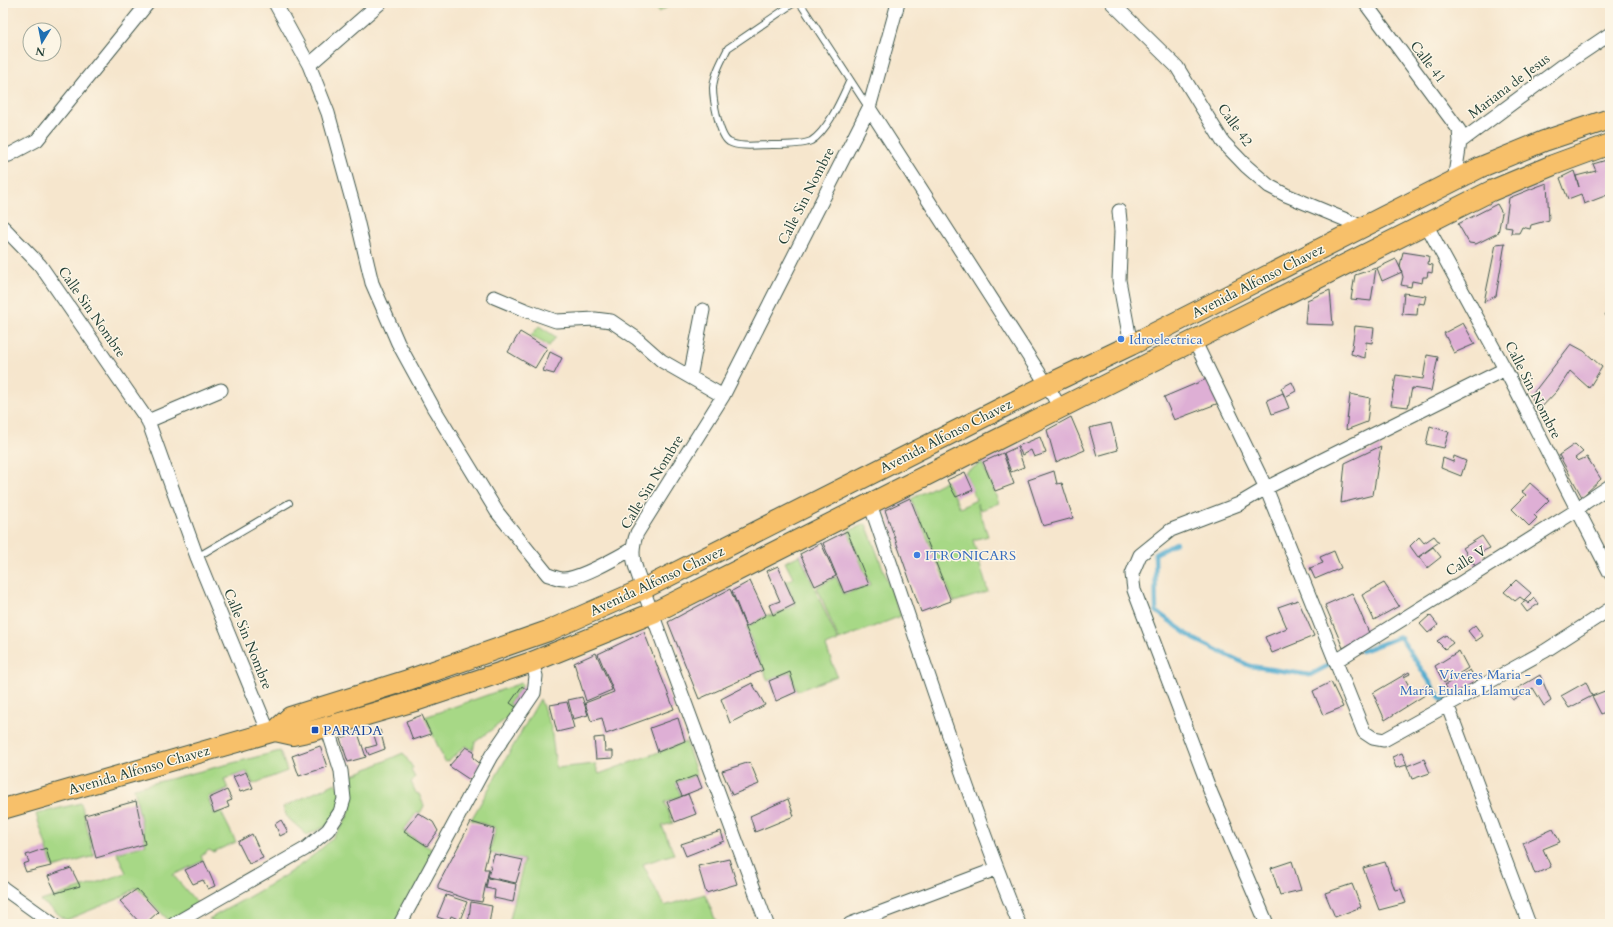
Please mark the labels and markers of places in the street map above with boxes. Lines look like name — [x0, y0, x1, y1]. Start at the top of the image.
place label: Idroelectrica — [1129, 330, 1202, 349]
marker: Idroelectrica — [1116, 334, 1126, 344]
place label: ITRONICARS — [925, 546, 1016, 565]
marker: ITRONICARS — [912, 550, 922, 560]
place label: Víveres Maria - María Eulalia Llamuca — [1400, 665, 1531, 700]
marker: Víveres Maria - María Eulalia Llamuca — [1534, 677, 1544, 687]
place label: PARADA — [323, 721, 382, 740]
marker: PARADA — [310, 725, 320, 735]

